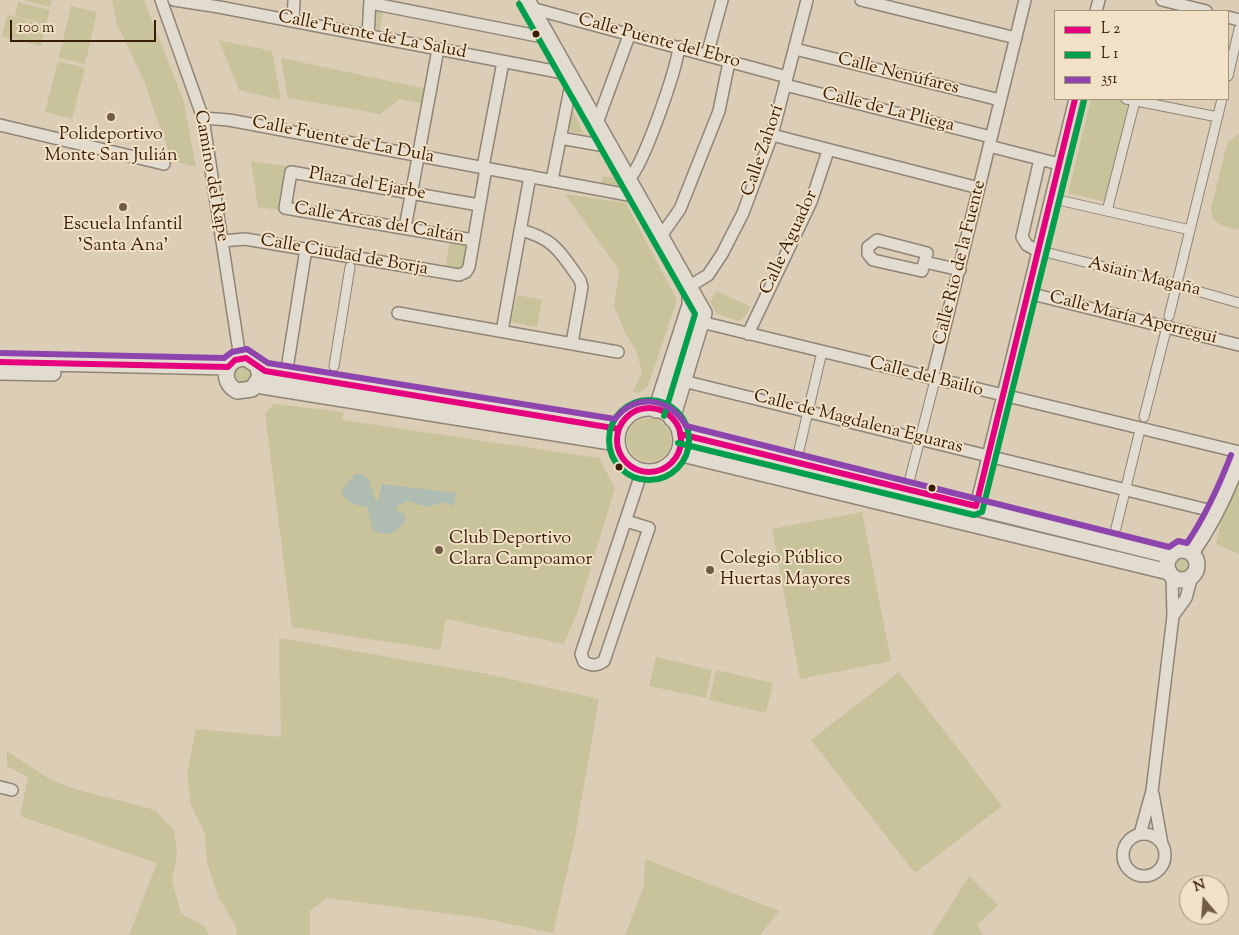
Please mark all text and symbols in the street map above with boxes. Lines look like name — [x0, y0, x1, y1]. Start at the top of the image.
street label: Calle Fuente de La Salud — [276, 7, 468, 65]
scale bar — [12, 10, 159, 42]
street label: Calle Puente del Ebro — [576, 10, 742, 74]
legend — [1054, 10, 1229, 100]
text: 100 m — [18, 18, 54, 39]
text: L 2 — [1101, 19, 1120, 40]
unlabelled marker — [531, 29, 541, 39]
text: L 1 — [1101, 44, 1118, 65]
street label: Calle Nenúfares — [835, 49, 961, 101]
text: 351 — [1101, 69, 1117, 90]
street label: Calle de La Pliega — [820, 84, 956, 138]
street label: Calle Zahorí — [738, 102, 790, 200]
street label: Camino del Rape — [188, 109, 232, 243]
marker: Polideportivo Monte San Julián — [105, 111, 117, 123]
street label: Calle Fuente de La Dula — [250, 113, 436, 169]
place label: Polideportivo Monte San Julián — [44, 125, 178, 168]
street label: Plaza del Ejarbe — [307, 164, 427, 206]
street label: Calle Río de la Fuente — [930, 178, 992, 348]
street label: Calle Aguador — [756, 187, 824, 299]
street label: Calle Arcas del Caltán — [292, 198, 466, 250]
marker: Escuela Infantil 'Santa Ana' — [117, 201, 129, 213]
place label: Escuela Infantil 'Santa Ana' — [63, 215, 183, 258]
street label: Calle Ciudad de Borja — [258, 231, 430, 281]
street label: Asiain Magaña — [1085, 254, 1203, 302]
street label: Calle María Aperregui — [1047, 288, 1219, 350]
street label: Calle del Bailío — [867, 353, 985, 403]
street label: Calle de Magdalena Eguaras — [751, 387, 965, 459]
unlabelled marker — [614, 462, 624, 472]
unlabelled marker — [927, 483, 937, 493]
place label: Club Deportivo Clara Campoamor — [449, 529, 592, 572]
marker: Club Deportivo Clara Campoamor — [433, 544, 445, 556]
place label: Colegio Público Huertas Mayores — [720, 549, 850, 592]
marker: Colegio Público Huertas Mayores — [704, 564, 716, 576]
north arrow — [1179, 875, 1229, 925]
text: N — [1191, 875, 1208, 898]

